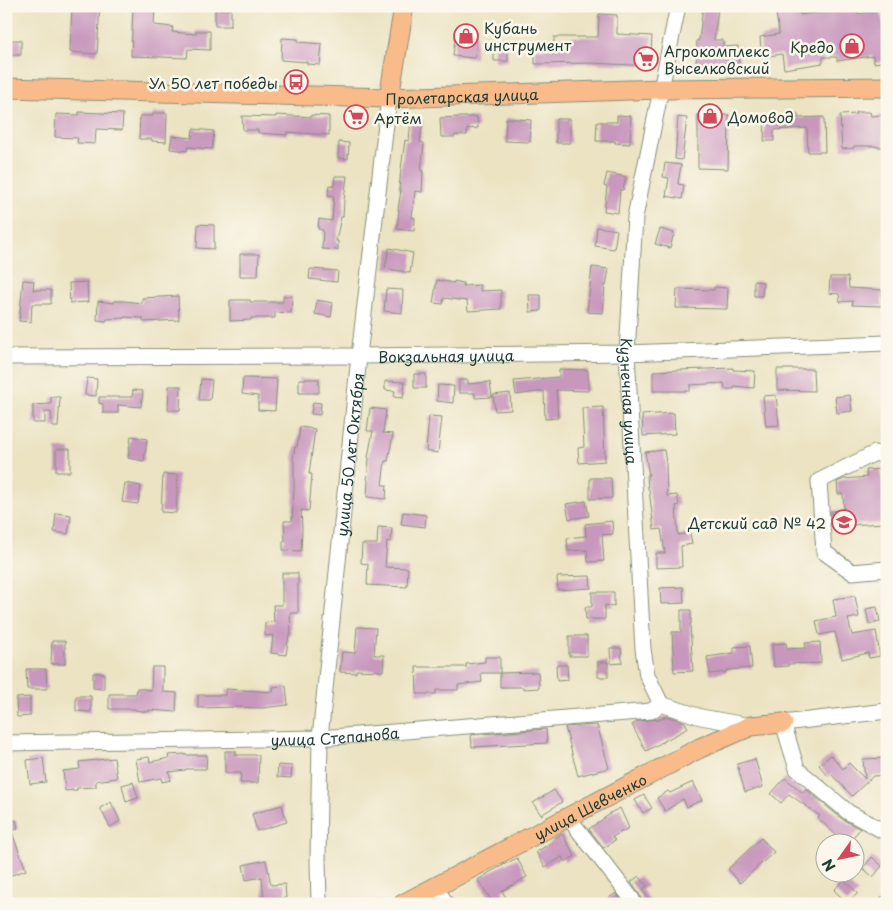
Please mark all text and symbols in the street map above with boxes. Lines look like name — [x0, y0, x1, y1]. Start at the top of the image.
place label: Кубань инструмент — [484, 16, 572, 56]
shop icon: Кубань инструмент — [453, 23, 479, 49]
shop icon: Кредо — [839, 33, 865, 59]
place label: Кредо — [790, 35, 834, 58]
place label: Агрокомплекс Выселковский — [664, 39, 770, 79]
supermarket icon: Агрокомплекс Выселковский — [633, 46, 659, 72]
bus stop icon: Ул 50 лет победы — [283, 69, 309, 95]
place label: Ул 50 лет победы — [149, 71, 278, 94]
street label: Пролетарская улица — [385, 82, 539, 110]
shop icon: Домовод — [697, 103, 723, 129]
supermarket icon: Артём — [343, 104, 369, 130]
place label: Домовод — [727, 105, 794, 128]
place label: Артём — [374, 106, 422, 129]
street label: Кузнечная улица — [615, 338, 645, 466]
street label: Вокзальная улица — [378, 343, 515, 367]
street label: улица 50 лет Октября — [329, 372, 369, 537]
school or university icon: Детский сад № 42 — [831, 509, 857, 535]
place label: Детский сад № 42 — [687, 511, 826, 534]
street label: улица Степанова — [270, 720, 401, 750]
street label: улица Шевченко — [529, 767, 650, 845]
north arrow — [816, 832, 866, 882]
text: N — [817, 855, 841, 876]

